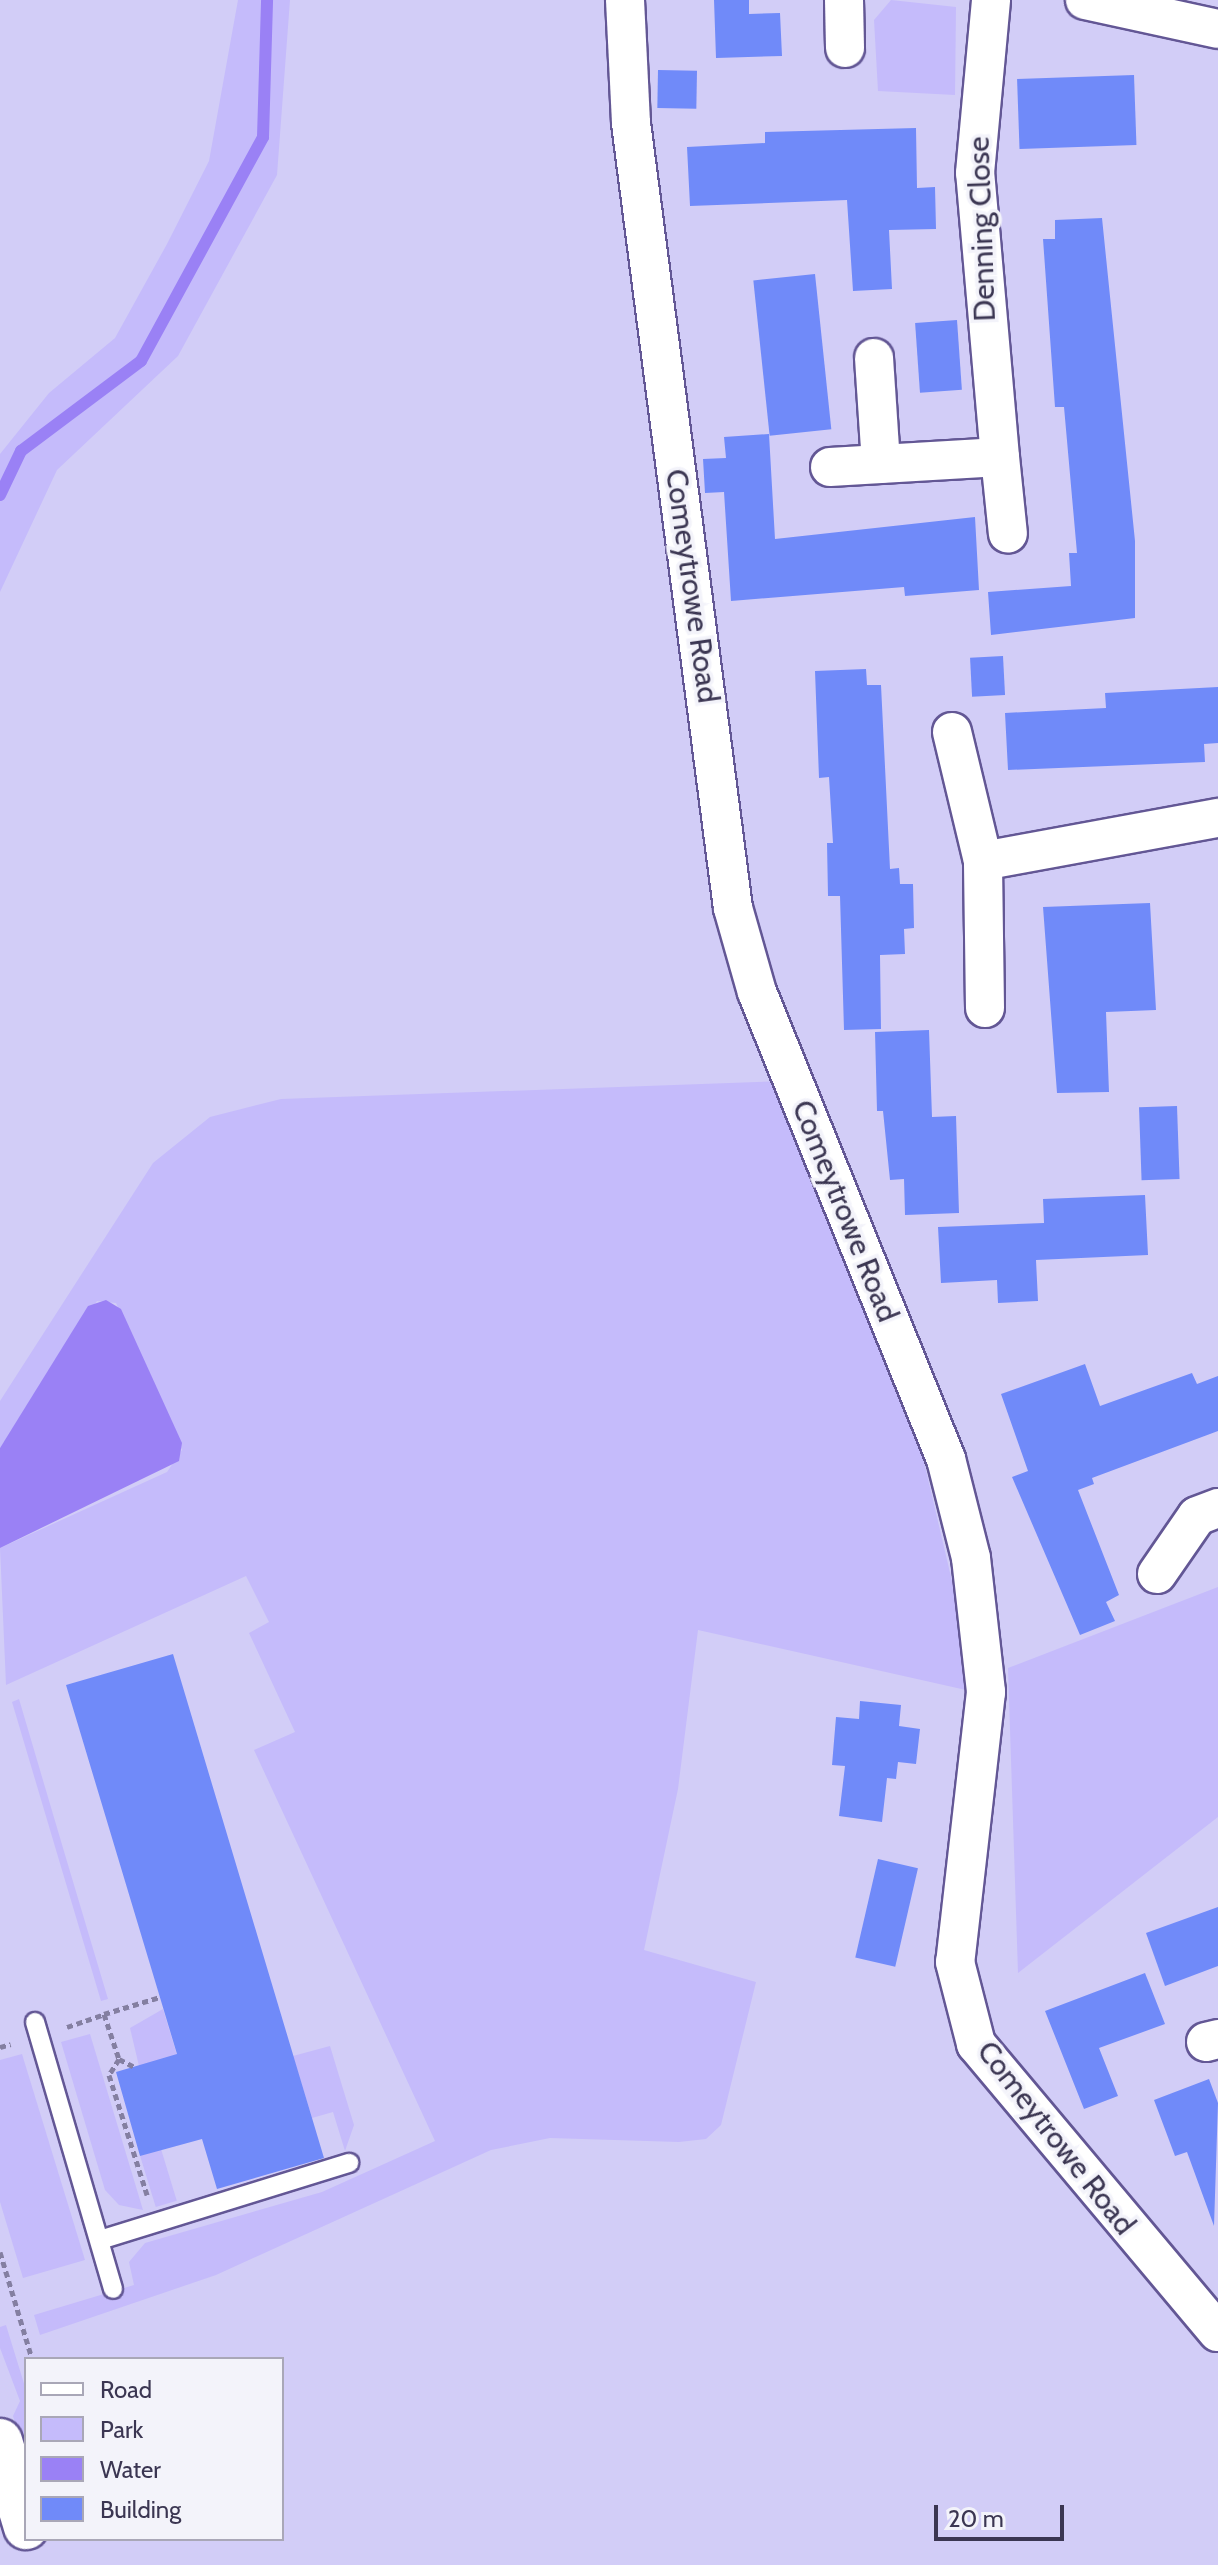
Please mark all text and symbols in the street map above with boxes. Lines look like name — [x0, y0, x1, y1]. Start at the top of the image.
street label: Denning Close — [961, 136, 1003, 322]
street label: Comeytrowe Road — [658, 467, 726, 705]
street label: Comeytrowe Road — [784, 1095, 906, 1327]
street label: Comeytrowe Road — [969, 2034, 1143, 2242]
legend — [24, 2357, 284, 2541]
text: Road — [100, 2375, 152, 2404]
text: Park — [100, 2415, 143, 2444]
text: Water — [100, 2455, 161, 2484]
scale bar — [938, 2489, 1068, 2539]
text: Building — [100, 2495, 181, 2524]
text: 20 m — [948, 2504, 1004, 2533]

